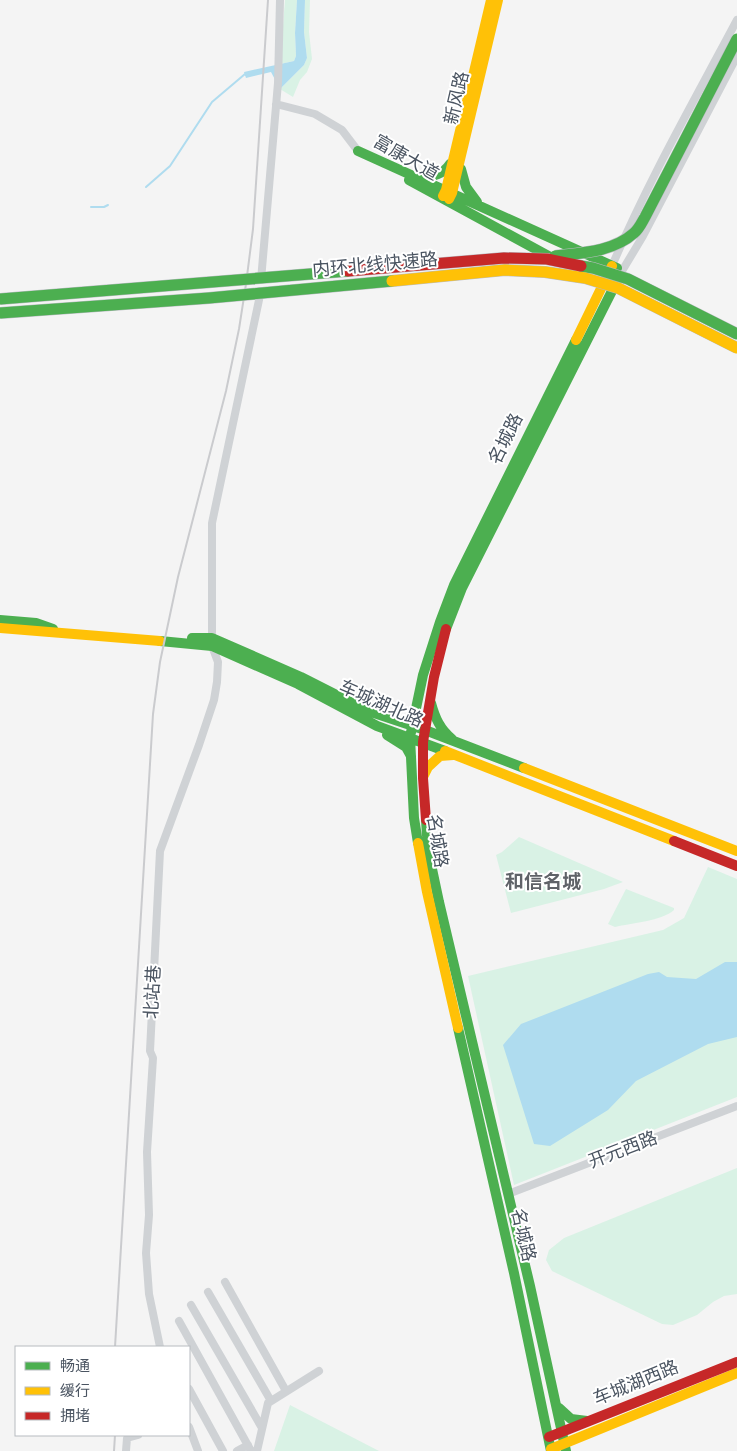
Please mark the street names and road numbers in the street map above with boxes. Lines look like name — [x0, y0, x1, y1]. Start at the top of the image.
street label: 新风路 — [439, 69, 475, 127]
street label: 富康大道 — [369, 129, 443, 187]
street label: 内环北线快速路 — [311, 247, 439, 283]
street label: 名城路 — [483, 409, 529, 469]
street label: 车城湖北路 — [335, 674, 427, 734]
street label: 名城路 — [420, 812, 454, 870]
street label: 北站巷 — [139, 964, 167, 1020]
street label: 开元西路 — [585, 1125, 661, 1175]
street label: 名城路 — [505, 1206, 541, 1264]
street label: 车城湖西路 — [590, 1355, 682, 1411]

